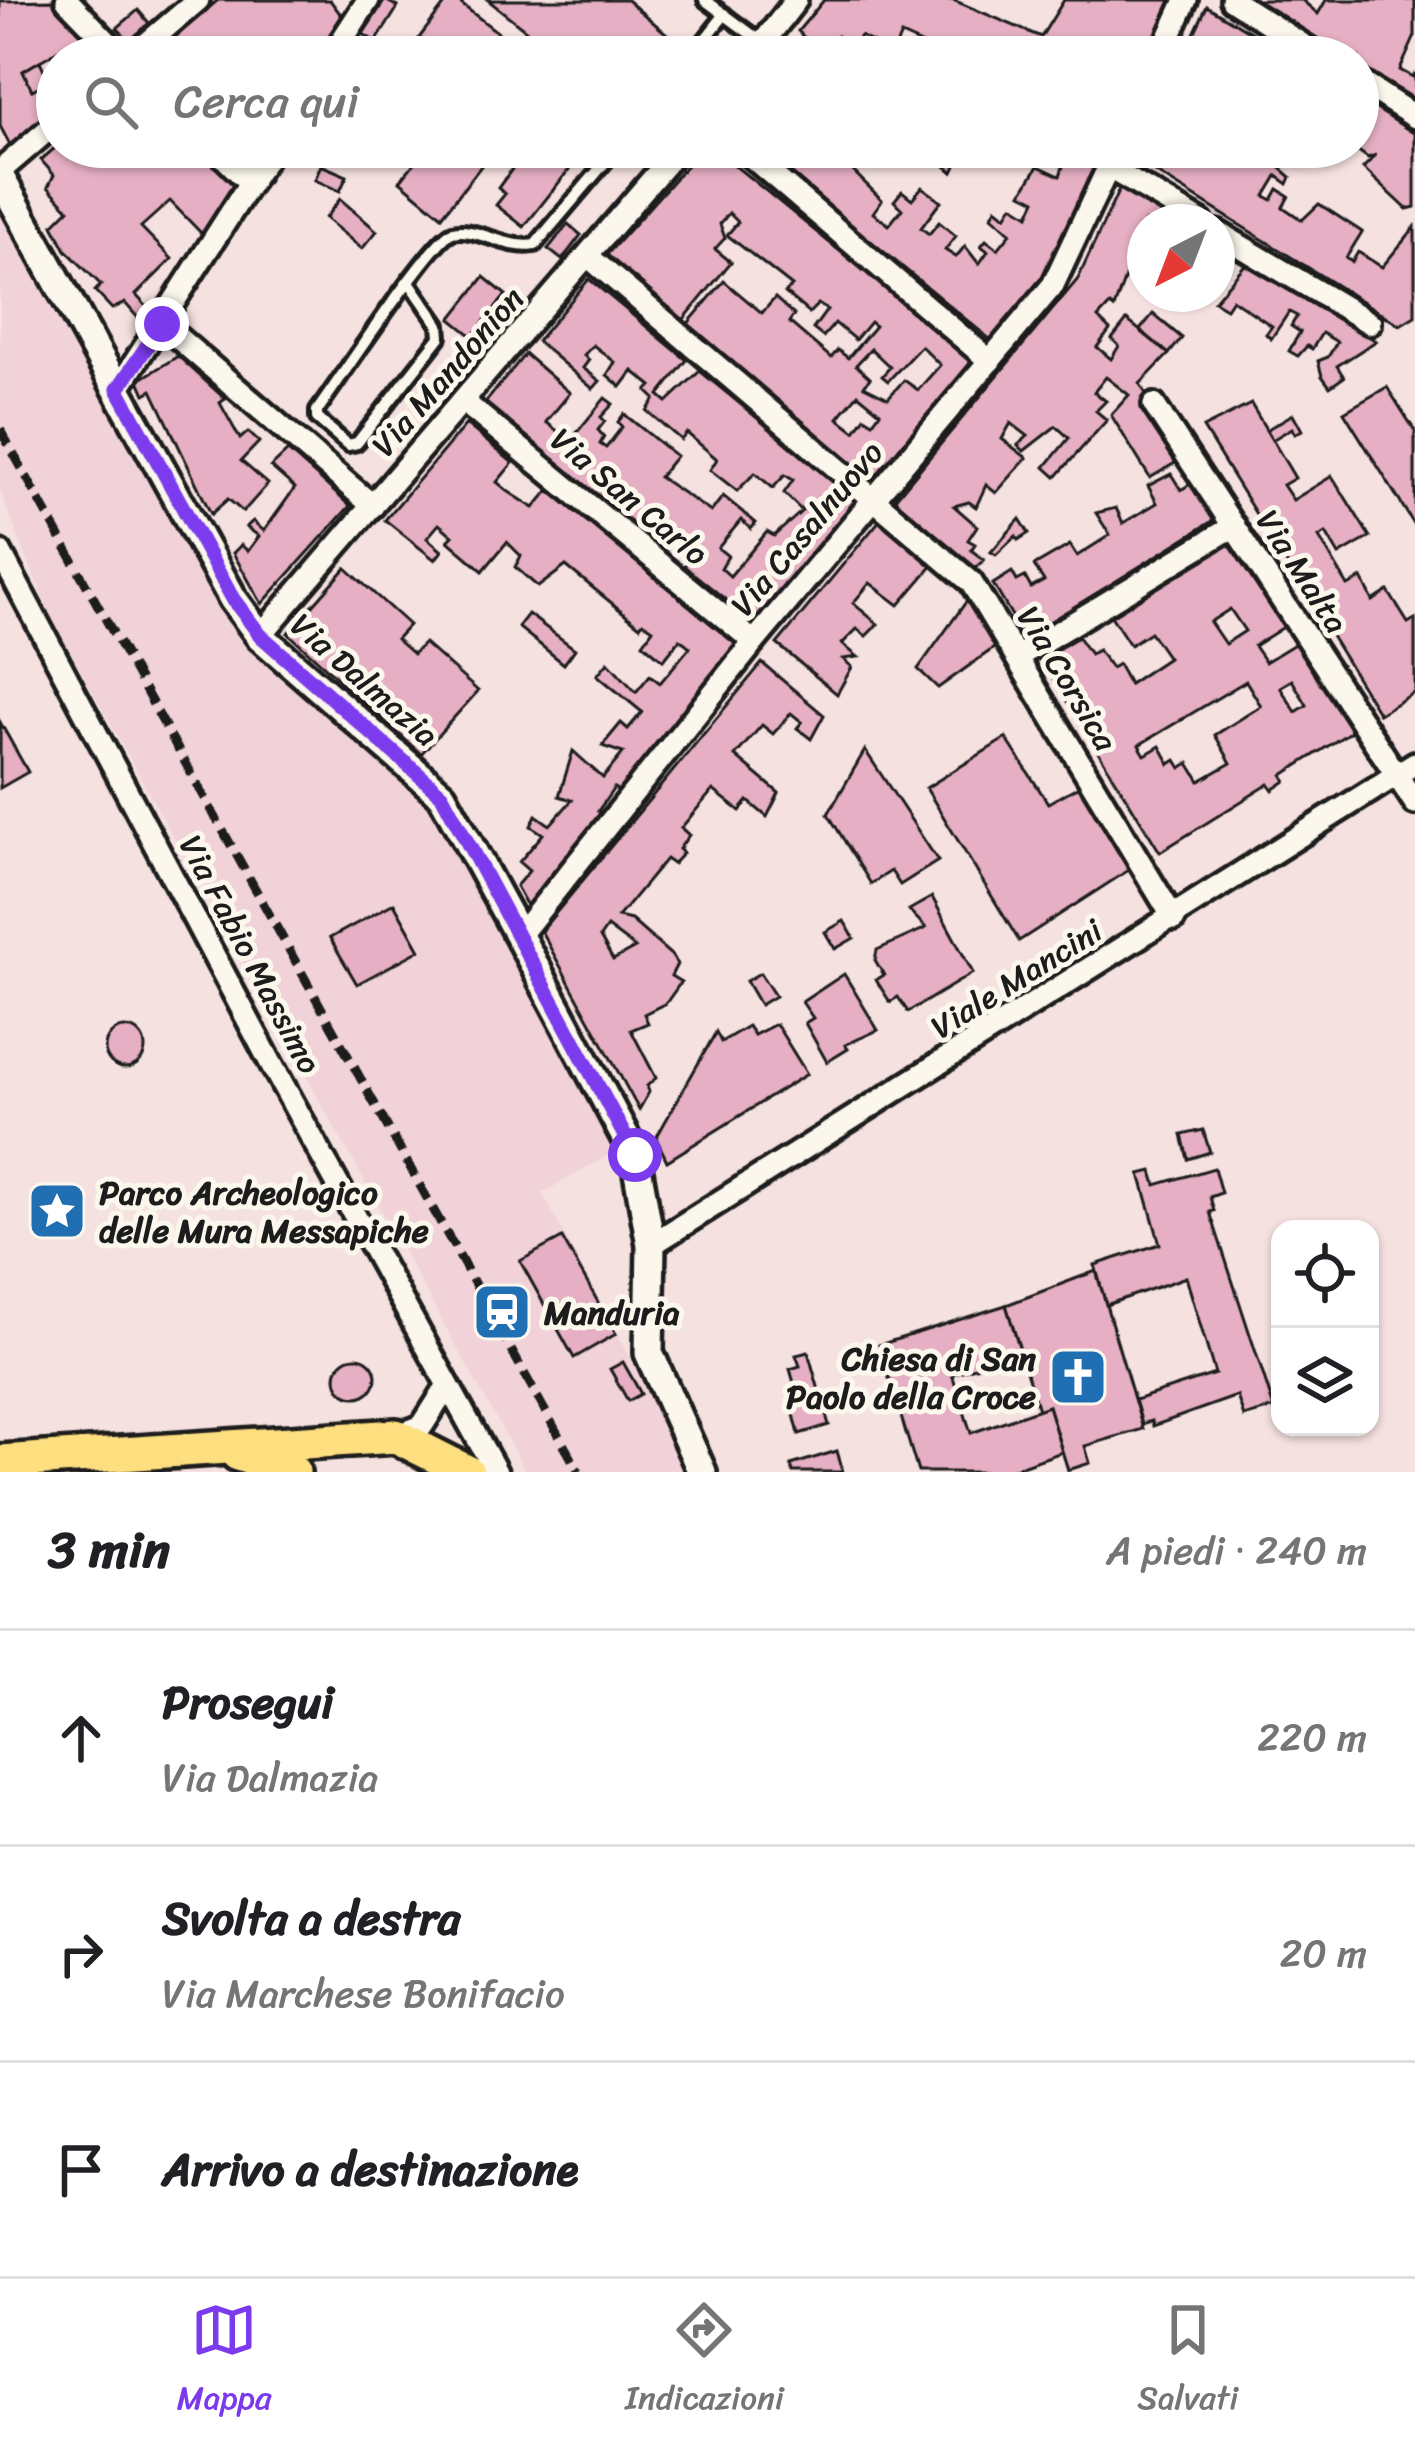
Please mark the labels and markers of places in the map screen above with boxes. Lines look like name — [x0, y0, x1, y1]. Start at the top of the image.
place label: Parco Archeologico delle Mura Messapiche — [99, 1164, 429, 1260]
place icon: Parco Archeologico delle Mura Messapiche — [26, 1180, 88, 1242]
station icon: Manduria — [471, 1281, 533, 1343]
place label: Manduria — [543, 1284, 680, 1342]
place label: Chiesa di San Paolo della Croce — [786, 1330, 1036, 1426]
church icon: Chiesa di San Paolo della Croce — [1047, 1346, 1109, 1408]

